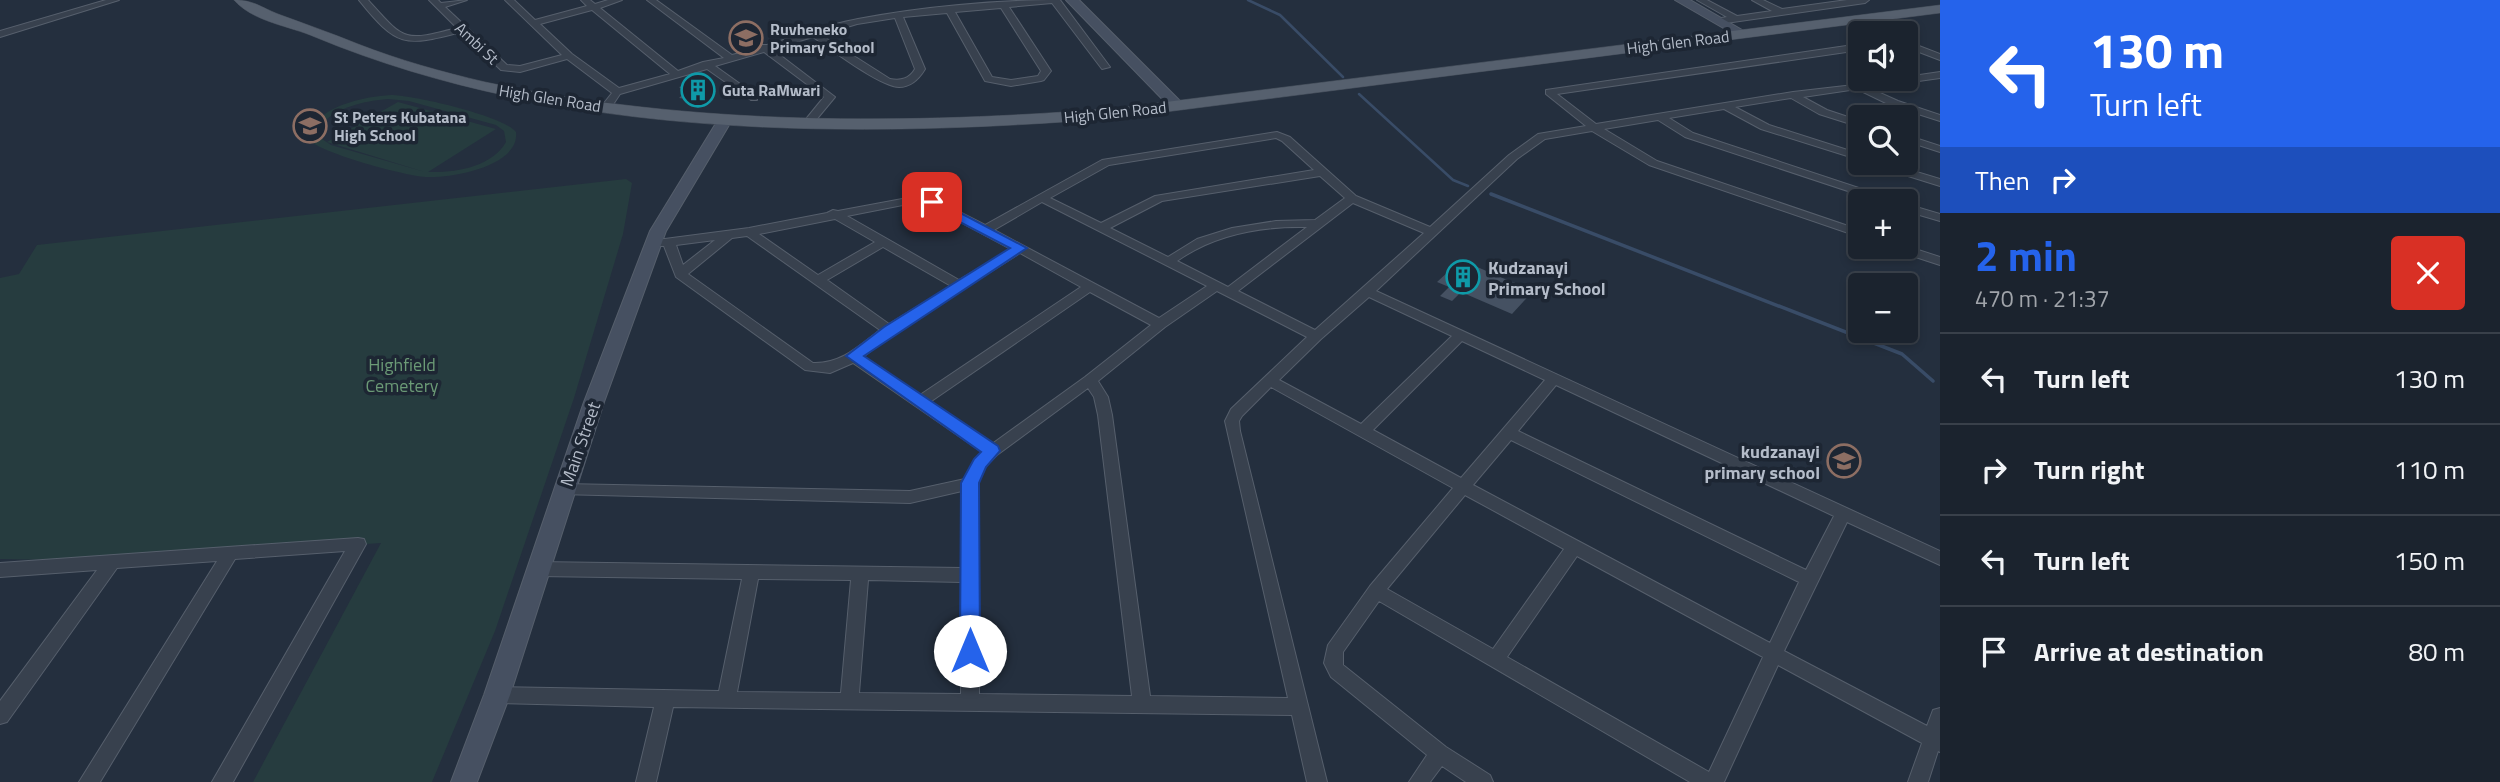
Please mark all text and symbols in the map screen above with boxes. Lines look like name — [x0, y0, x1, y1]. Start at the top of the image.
text: 130 m — [2090, 12, 2224, 87]
street label: Ambi St — [450, 16, 505, 70]
place label: Ruvheneko Primary School — [770, 17, 875, 59]
school or university icon: Ruvheneko Primary School — [727, 19, 765, 57]
map controls — [1848, 21, 1918, 343]
button: sound — [1848, 21, 1918, 91]
street label: High Glen Road — [1625, 24, 1731, 60]
icon: left — [1975, 28, 2066, 119]
building icon: Guta RaMwari — [679, 71, 717, 109]
street label: High Glen Road — [497, 78, 603, 118]
place label: Guta RaMwari — [722, 78, 820, 102]
text: Turn left — [2090, 80, 2202, 128]
street label: High Glen Road — [1063, 95, 1167, 129]
place label: St Peters Kubatana High School — [334, 105, 467, 147]
button: search — [1848, 105, 1918, 175]
school or university icon: St Peters Kubatana High School — [291, 107, 329, 145]
text: Then — [1975, 161, 2030, 200]
icon: right — [2044, 161, 2082, 199]
pin — [902, 172, 962, 232]
icon: arrive — [913, 183, 951, 221]
button: + — [1848, 189, 1918, 259]
text: 2 min — [1975, 223, 2077, 287]
button: close — [2391, 236, 2465, 310]
place label: Kudzanayi Primary School — [1488, 254, 1606, 302]
building icon: Kudzanayi Primary School — [1444, 258, 1482, 296]
button: − — [1848, 273, 1918, 343]
text: 470 m · 21:37 — [1975, 281, 2110, 316]
park label: Highfield Cemetery — [365, 351, 439, 399]
text: Turn left — [2034, 359, 2129, 398]
text: 130 m — [2394, 359, 2465, 398]
icon: left — [1975, 360, 2013, 398]
street label: Main Street — [553, 397, 607, 490]
place label: kudzanayi primary school — [1704, 438, 1820, 486]
school or university icon: kudzanayi primary school — [1825, 442, 1863, 480]
text: Turn right — [2034, 450, 2145, 489]
text: 110 m — [2394, 450, 2465, 489]
icon: right — [1975, 451, 2013, 489]
text: Turn left — [2034, 541, 2129, 580]
text: 150 m — [2394, 541, 2465, 580]
icon: left — [1975, 542, 2013, 580]
position arrow — [933, 614, 1007, 688]
text: Arrive at destination — [2034, 632, 2264, 671]
text: 80 m — [2408, 632, 2465, 671]
icon: arrive — [1975, 633, 2013, 671]

